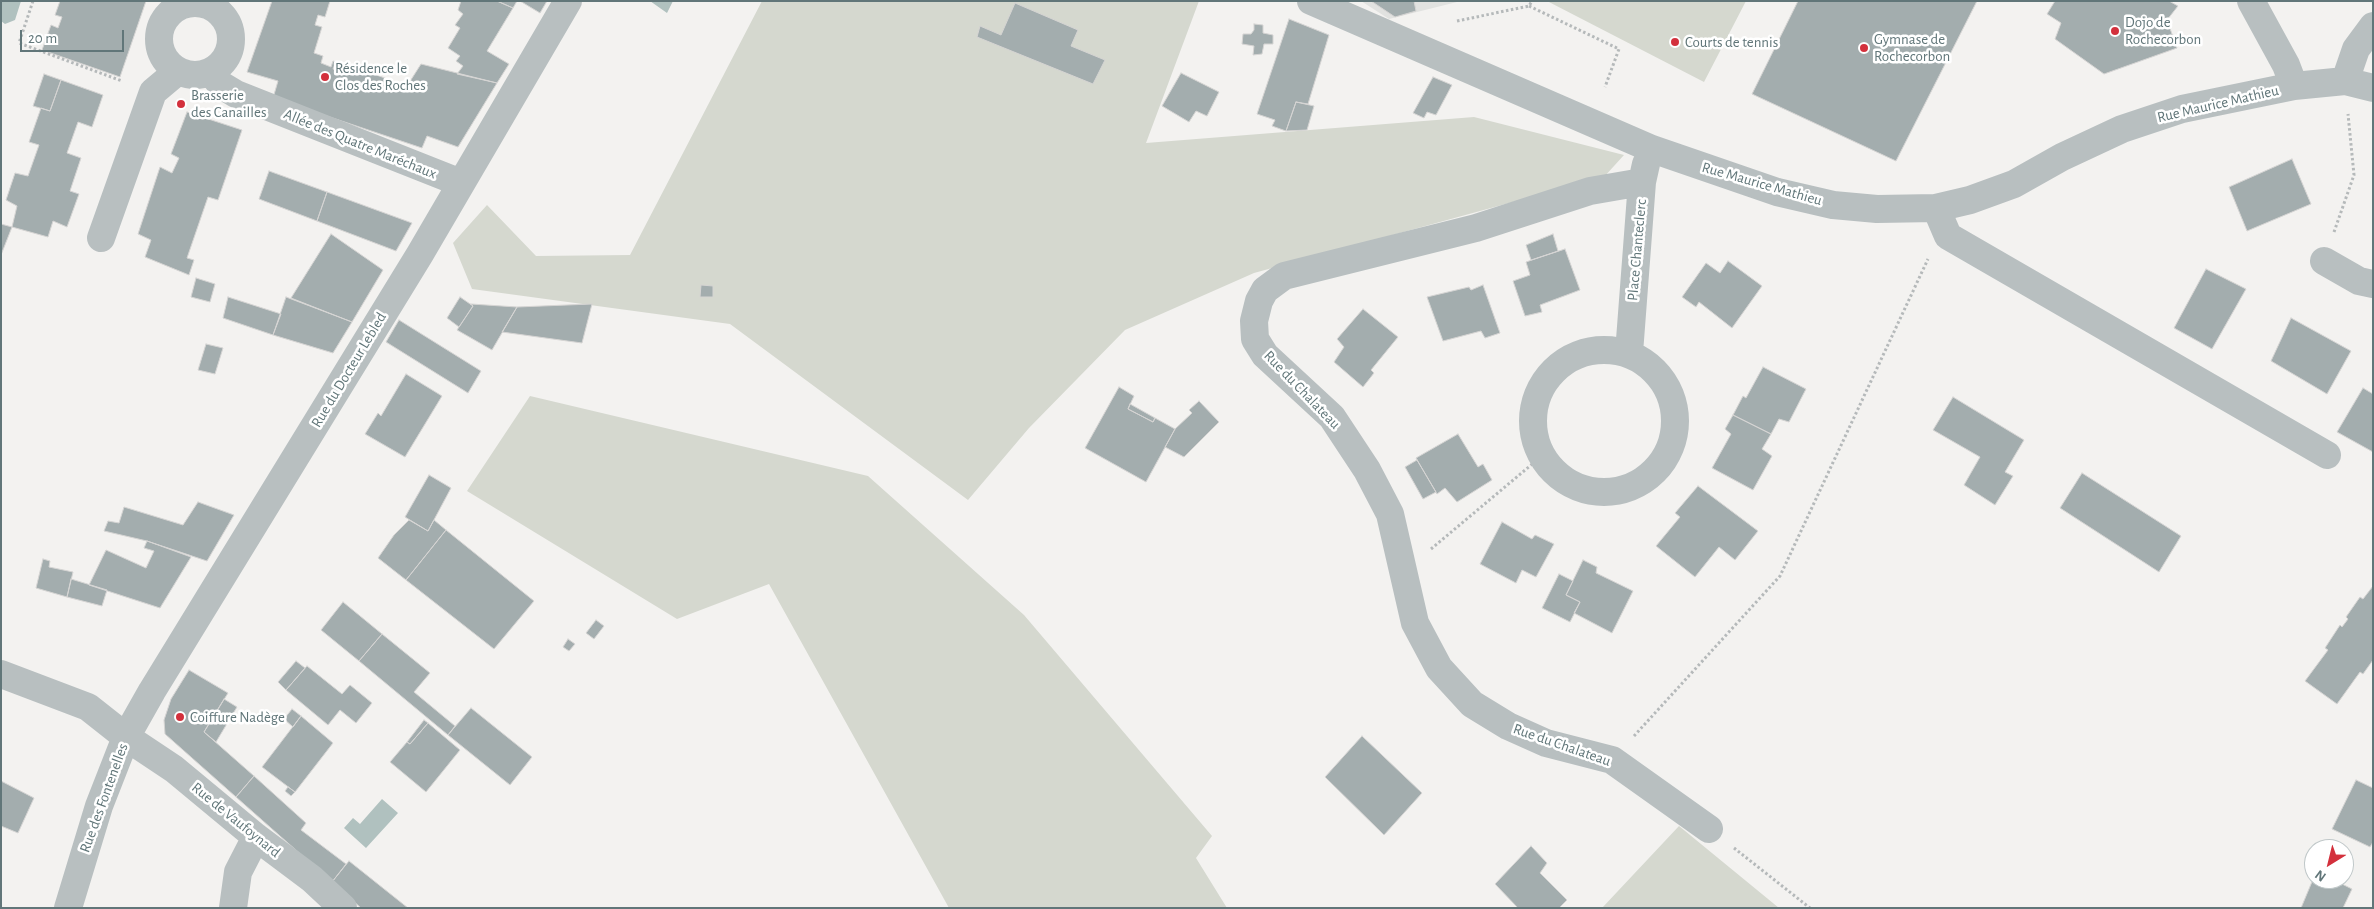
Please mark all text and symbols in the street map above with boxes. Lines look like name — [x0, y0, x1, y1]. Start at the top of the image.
place label: Dojo de Rochecorbon — [2125, 13, 2201, 48]
scale bar — [22, 20, 126, 52]
marker: Dojo de Rochecorbon — [2109, 25, 2121, 37]
place label: Gymnase de Rochecorbon — [1874, 30, 1950, 65]
text: 20 m — [28, 31, 57, 46]
place label: Courts de tennis — [1685, 33, 1778, 51]
marker: Courts de tennis — [1669, 36, 1681, 48]
marker: Gymnase de Rochecorbon — [1858, 42, 1870, 54]
place label: Résidence le Clos des Roches — [335, 59, 426, 94]
marker: Résidence le Clos des Roches — [319, 71, 331, 83]
street label: Rue Maurice Mathieu — [2155, 81, 2281, 127]
place label: Brasserie des Canailles — [191, 86, 266, 121]
marker: Brasserie des Canailles — [175, 98, 187, 110]
street label: Allée des Quatre Maréchaux — [281, 105, 439, 183]
street label: Rue Maurice Mathieu — [1700, 158, 1824, 210]
street label: Place Chanteclerc — [1624, 198, 1650, 302]
street label: Rue du Docteur Lebled — [308, 309, 390, 431]
street label: Rue du Chalateau — [1260, 347, 1344, 433]
place label: Coiffure Nadège — [190, 708, 285, 726]
marker: Coiffure Nadège — [174, 711, 186, 723]
street label: Rue du Chalateau — [1511, 720, 1613, 770]
street label: Rue des Fontenelles — [76, 741, 132, 855]
street label: Rue de Vaufoynard — [188, 779, 284, 861]
north arrow — [2304, 839, 2354, 889]
text: N — [2313, 867, 2329, 884]

